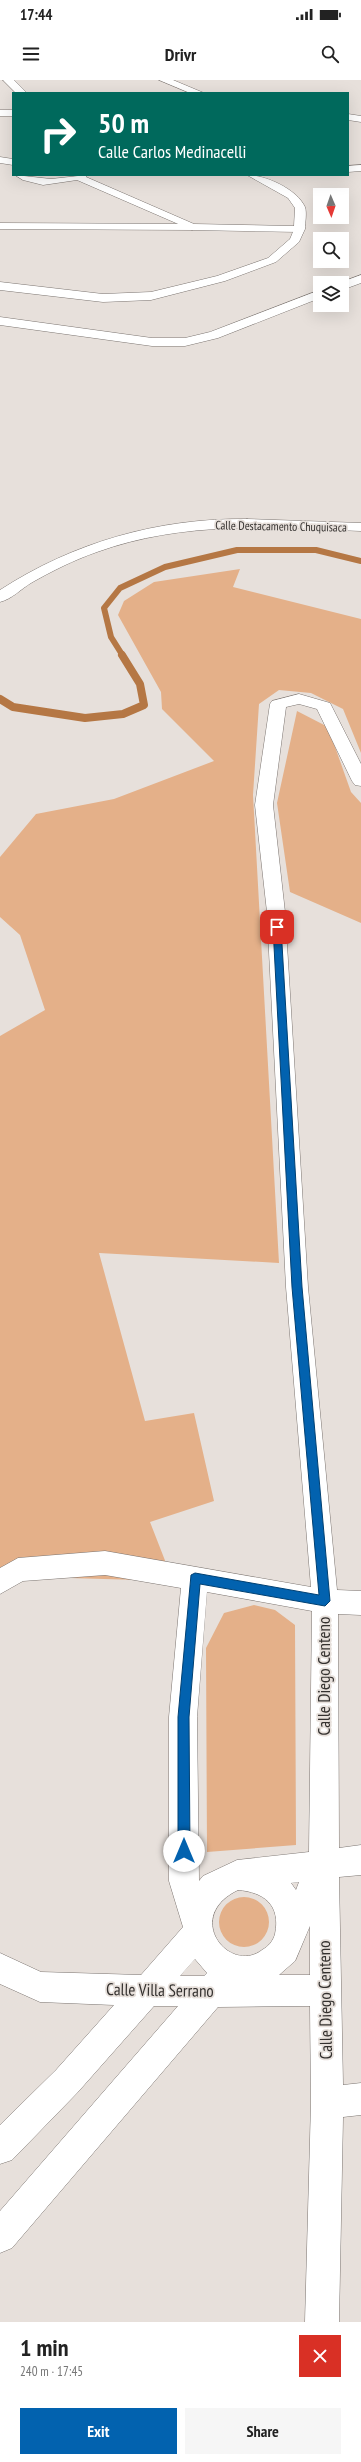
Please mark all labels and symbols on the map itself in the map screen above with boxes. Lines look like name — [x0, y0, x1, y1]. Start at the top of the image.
north arrow — [313, 188, 349, 224]
street label: Calle Destacamento Chuquisaca — [215, 517, 347, 535]
pin — [260, 910, 294, 944]
street label: Calle Diego Centeno — [313, 1617, 335, 1735]
position arrow — [163, 1830, 205, 1872]
street label: Calle Diego Centeno — [313, 1940, 337, 2060]
street label: Calle Villa Serrano — [106, 1978, 214, 2002]

